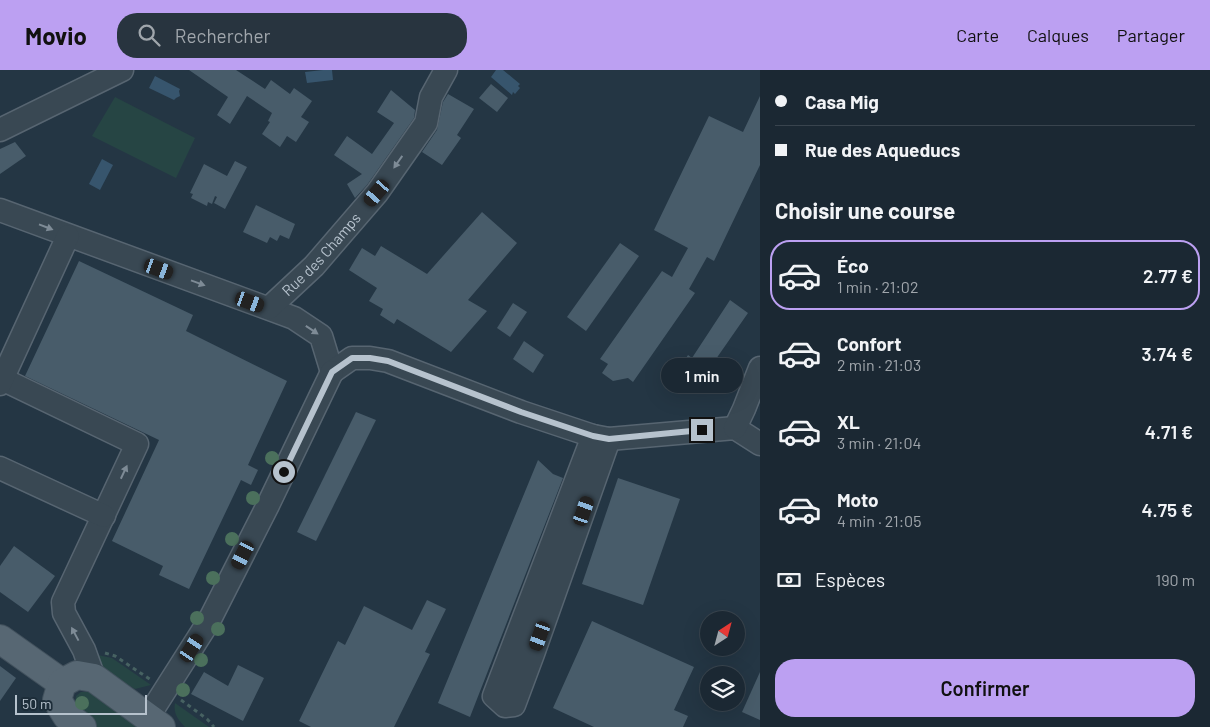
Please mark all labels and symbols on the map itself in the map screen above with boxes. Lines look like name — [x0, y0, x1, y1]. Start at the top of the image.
one-way arrow — [393, 156, 403, 169]
car — [361, 177, 392, 209]
street label: Rue des Champs — [278, 209, 364, 299]
one-way arrow — [38, 224, 53, 231]
car — [142, 257, 175, 281]
one-way arrow — [191, 280, 206, 287]
car — [233, 290, 266, 314]
one-way arrow — [305, 325, 318, 335]
callout: 1 min — [661, 358, 743, 392]
route end — [691, 419, 713, 441]
route start — [273, 461, 295, 483]
one-way arrow — [121, 465, 129, 479]
car — [572, 494, 595, 528]
car — [229, 538, 256, 572]
north arrow — [700, 611, 745, 656]
car — [527, 619, 552, 653]
one-way arrow — [71, 626, 79, 641]
car — [177, 631, 206, 665]
scale bar — [15, 692, 148, 715]

